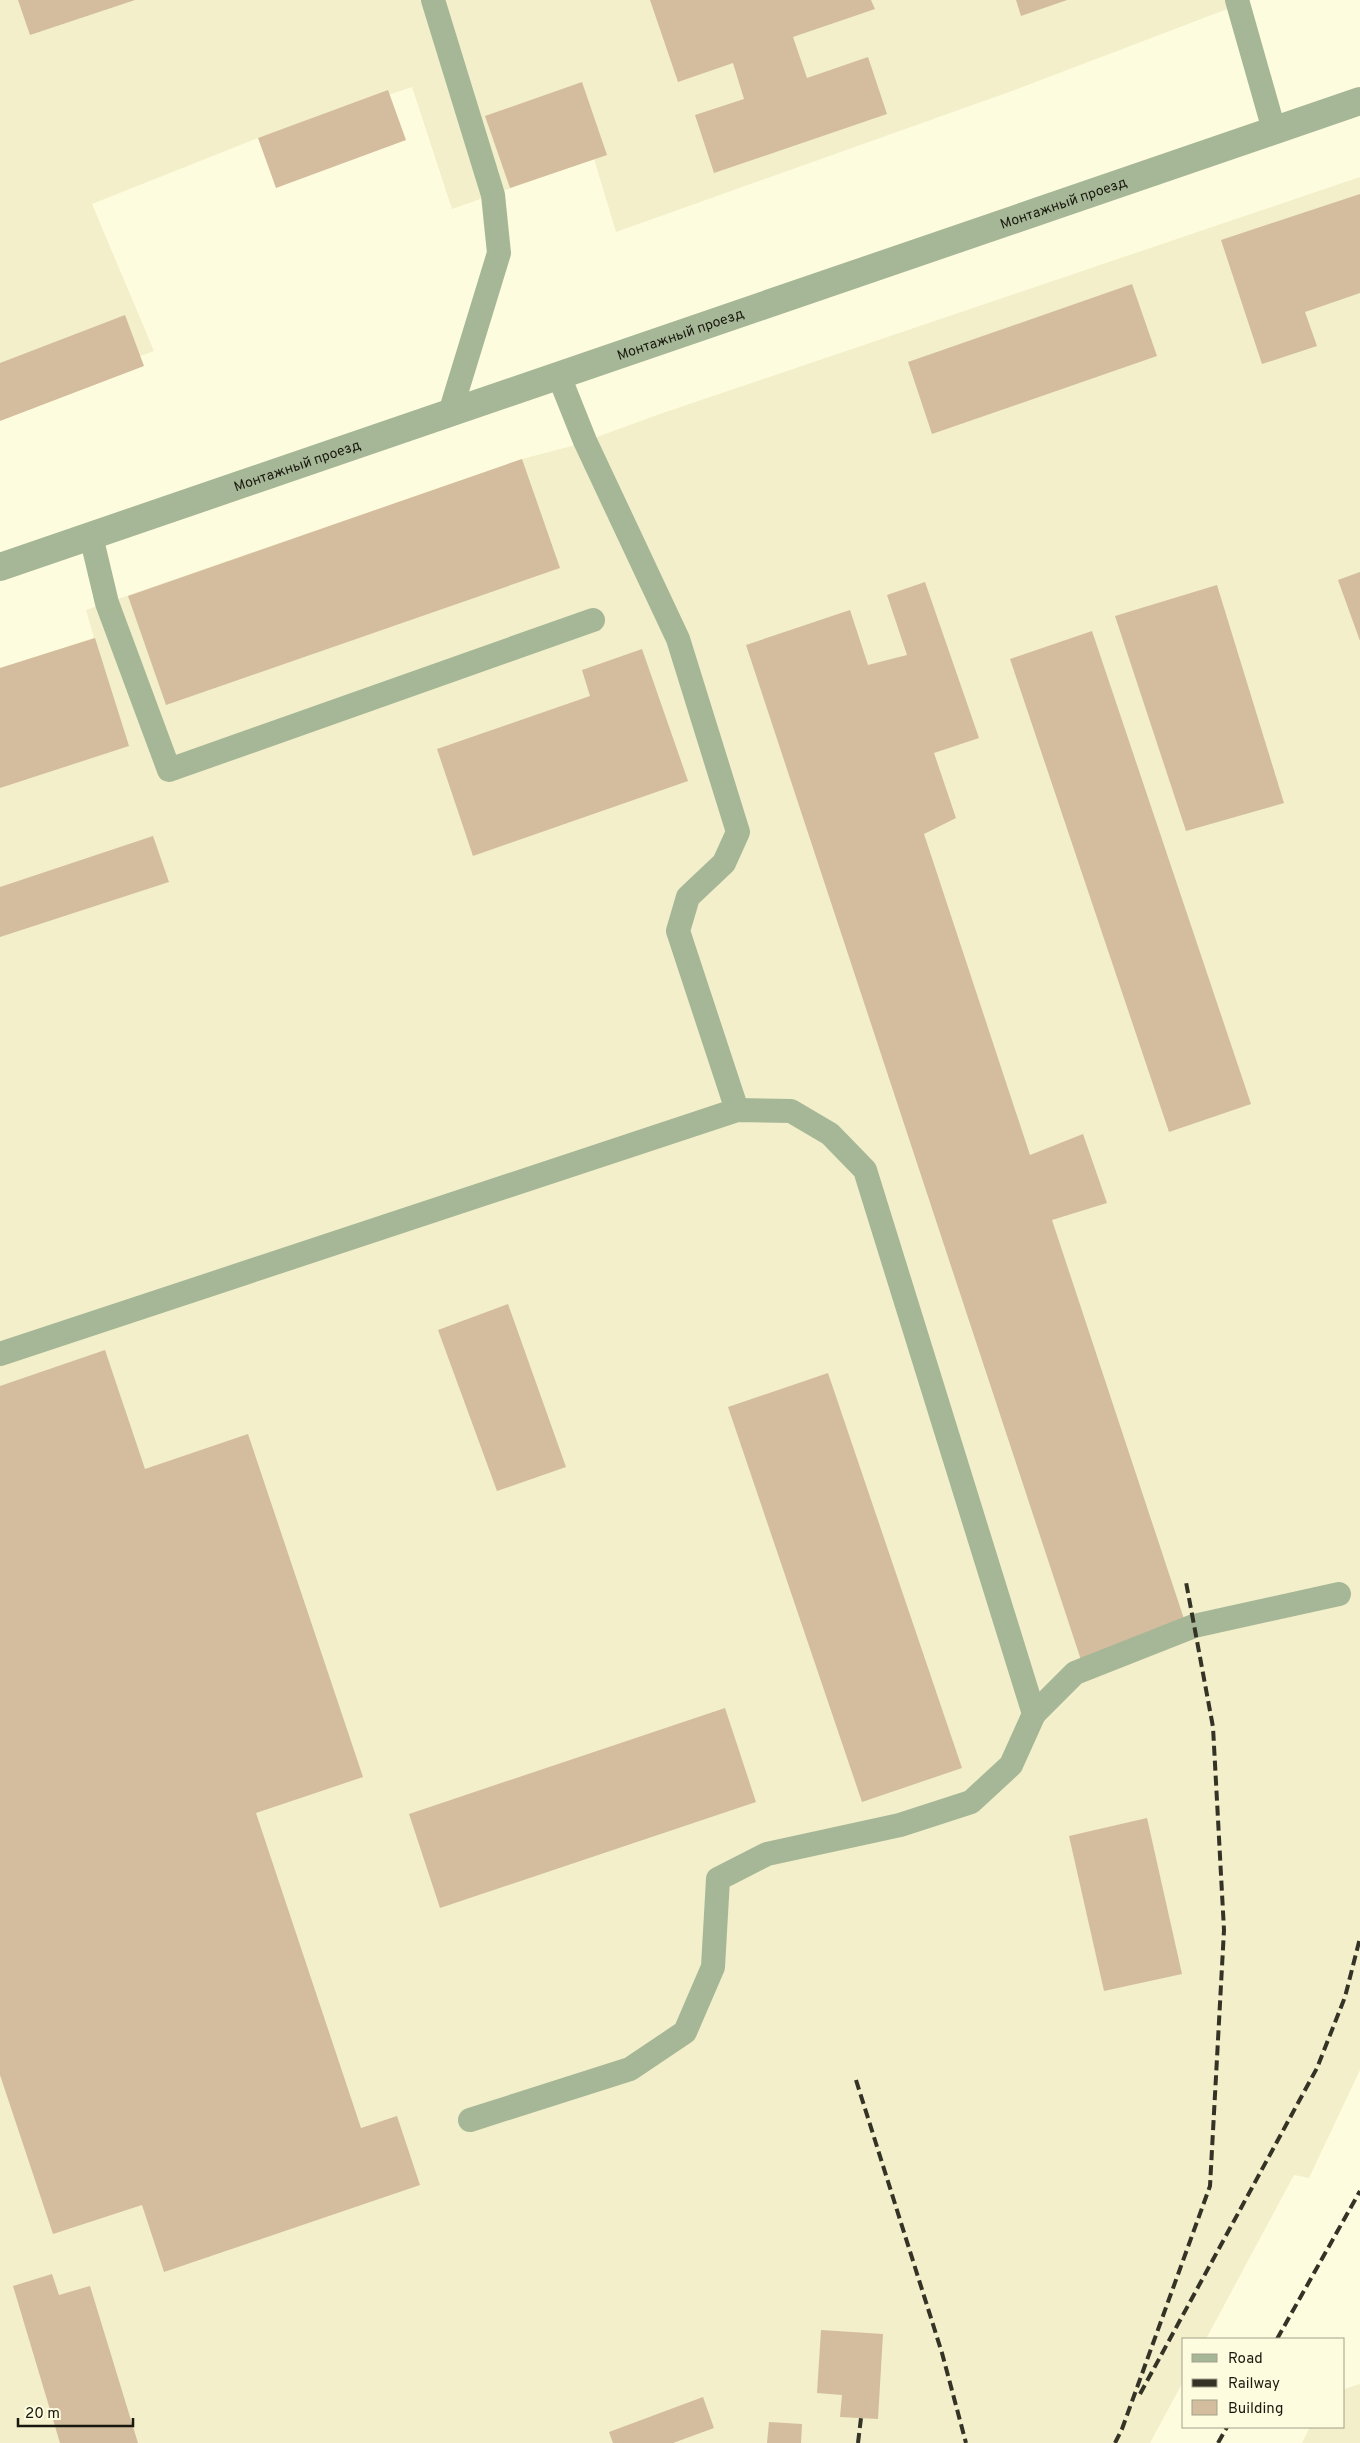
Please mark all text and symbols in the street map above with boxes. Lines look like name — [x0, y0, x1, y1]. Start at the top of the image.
street label: Монтажный проезд — [998, 174, 1129, 234]
street label: Монтажный проезд — [615, 306, 746, 365]
street label: Монтажный проезд — [232, 437, 363, 496]
legend — [1182, 2338, 1345, 2428]
text: Road — [1228, 2350, 1263, 2369]
text: Railway — [1228, 2375, 1280, 2394]
scale bar — [18, 2396, 132, 2428]
text: Building — [1228, 2400, 1283, 2419]
text: 20 m — [25, 2405, 60, 2424]

